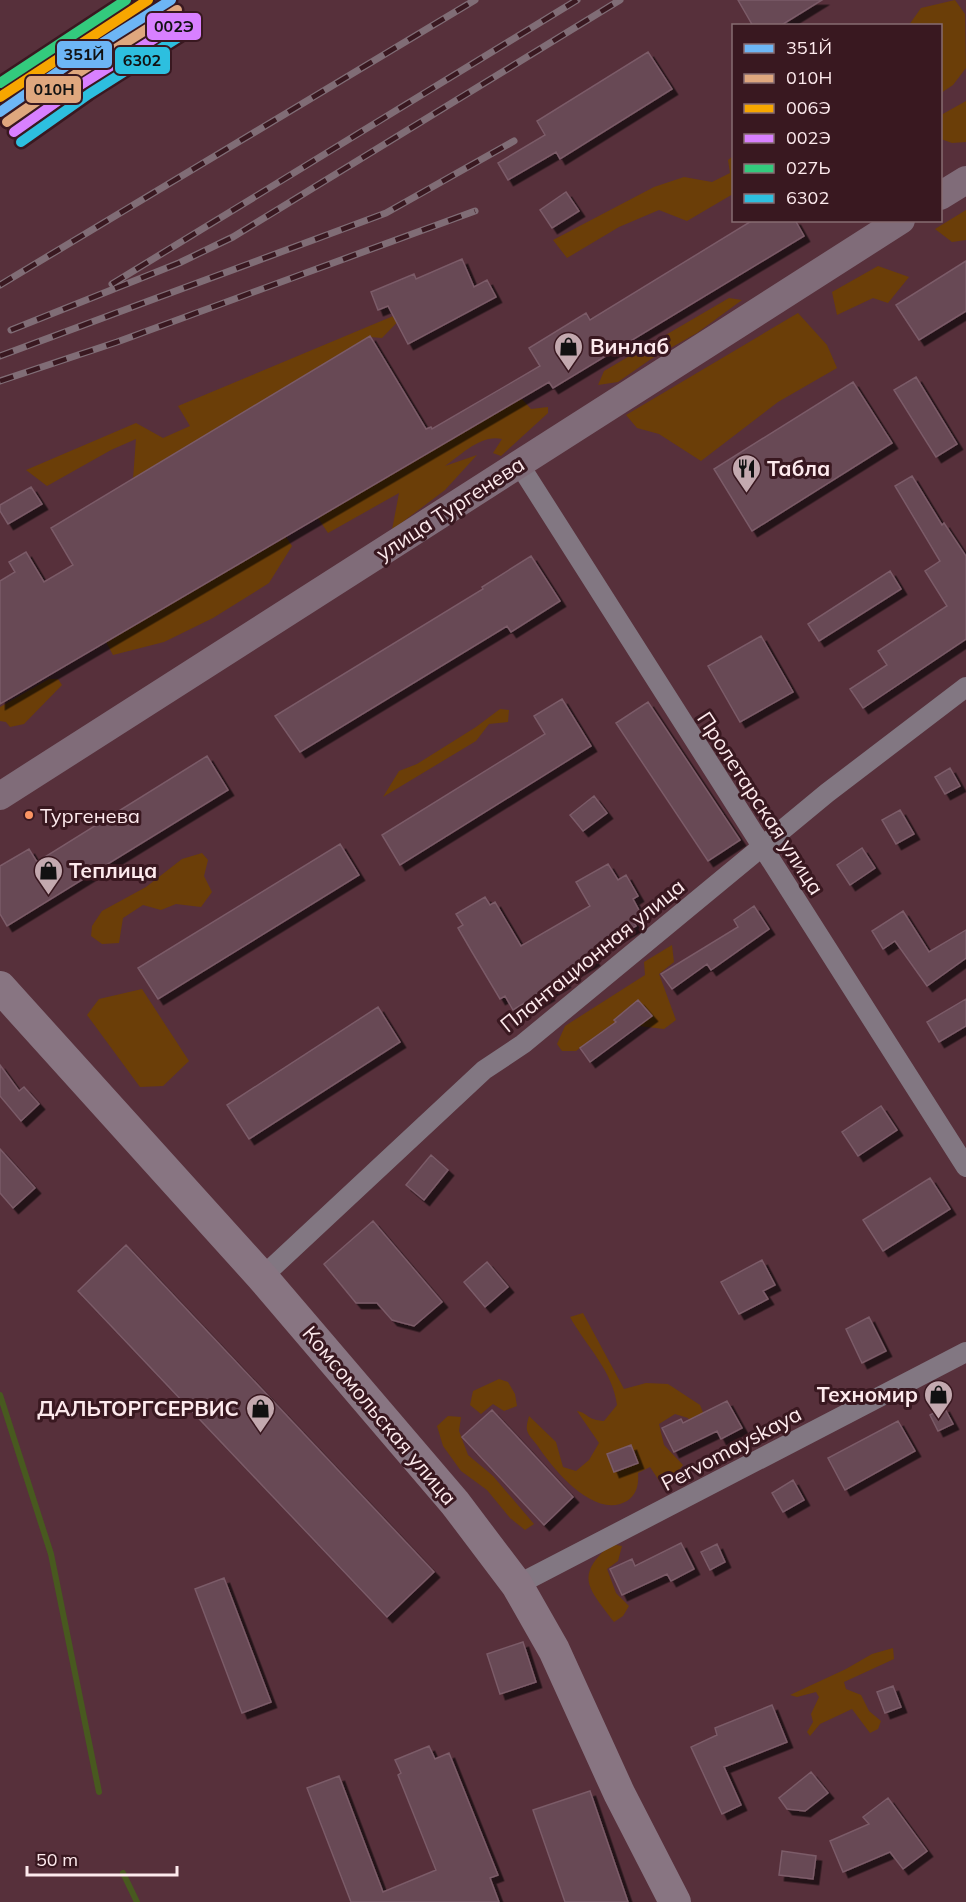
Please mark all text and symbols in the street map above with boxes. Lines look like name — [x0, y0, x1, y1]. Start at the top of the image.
line badge: 002Э — [146, 12, 202, 41]
text: 002Э — [154, 16, 194, 36]
legend — [732, 24, 942, 222]
text: 351Й — [786, 36, 832, 59]
line badge: 351Й — [56, 40, 113, 69]
text: 351Й — [64, 44, 104, 64]
line badge: 6302 — [114, 46, 171, 75]
text: 6302 — [123, 50, 161, 70]
text: 010Н — [786, 66, 832, 89]
line badge: 010Н — [25, 75, 82, 104]
text: 010Н — [33, 79, 75, 99]
text: 006Э — [786, 96, 831, 119]
text: 002Э — [786, 126, 831, 149]
text: 027Ь — [786, 156, 831, 179]
text: 6302 — [786, 186, 829, 209]
shop icon: Винлаб — [553, 330, 585, 372]
place label: Винлаб — [590, 333, 669, 359]
street label: улица Тургенева — [371, 450, 529, 566]
restaurant icon: Табла — [730, 452, 762, 494]
place label: Табла — [767, 455, 830, 481]
street label: Пролетарская улица — [692, 707, 830, 899]
place label: Тургенева — [40, 803, 140, 828]
marker: Тургенева — [23, 809, 35, 821]
shop icon: Теплица — [32, 854, 64, 896]
place label: Теплица — [69, 857, 157, 883]
street label: Плантационная улица — [495, 873, 689, 1037]
street label: Комсомольская улица — [298, 1320, 462, 1510]
shop icon: Техномир — [923, 1378, 955, 1420]
place label: Техномир — [817, 1381, 918, 1407]
shop icon: ДАЛЬТОРГСЕРВИС — [244, 1392, 276, 1434]
place label: ДАЛЬТОРГСЕРВИС — [37, 1395, 239, 1421]
street label: Pervomayskaya — [657, 1400, 805, 1496]
scale bar — [27, 1839, 177, 1877]
text: 50 m — [36, 1848, 78, 1871]

